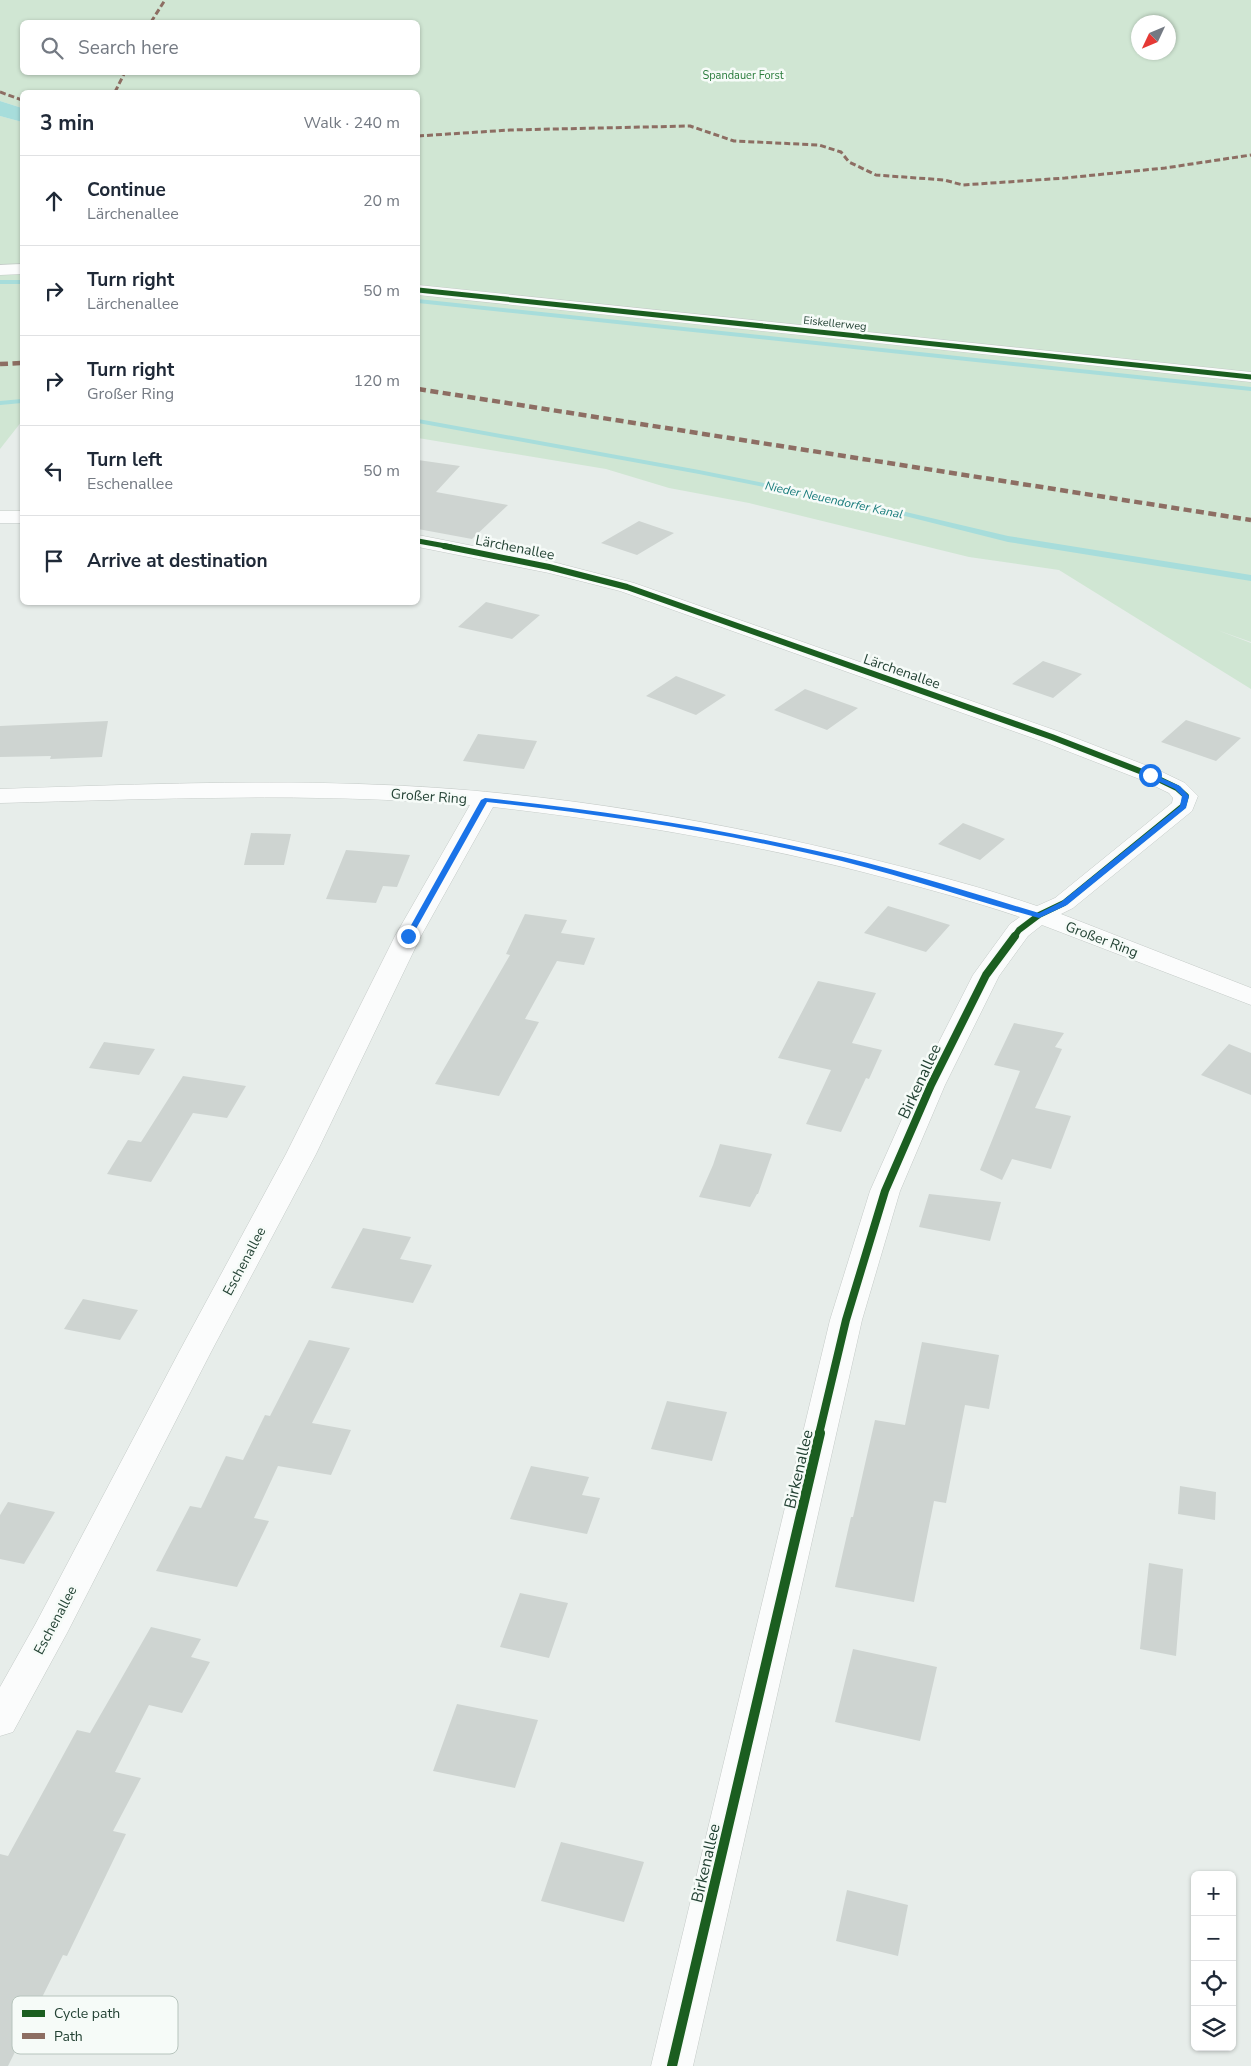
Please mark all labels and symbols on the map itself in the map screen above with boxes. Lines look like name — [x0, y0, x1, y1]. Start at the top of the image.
north arrow — [1131, 15, 1176, 60]
park label: Spandauer Forst — [702, 68, 784, 83]
street label: Eiskellerweg — [803, 313, 867, 334]
water label: Nieder Neuendorfer Kanal — [764, 478, 905, 523]
street label: Lärchenallee — [474, 531, 556, 564]
street label: Lärchenallee — [861, 649, 943, 694]
route start — [1139, 764, 1162, 787]
street label: Großer Ring — [390, 784, 468, 809]
street label: Großer Ring — [1063, 917, 1141, 962]
route end — [397, 925, 420, 948]
street label: Birkenallee — [893, 1040, 947, 1123]
street label: Eschenallee — [218, 1224, 270, 1299]
street label: Birkenallee — [779, 1428, 819, 1511]
street label: Eschenallee — [29, 1583, 81, 1658]
street label: Birkenallee — [686, 1822, 726, 1905]
legend — [12, 1996, 178, 2054]
text: Cycle path — [54, 2004, 120, 2023]
text: Path — [54, 2027, 83, 2046]

